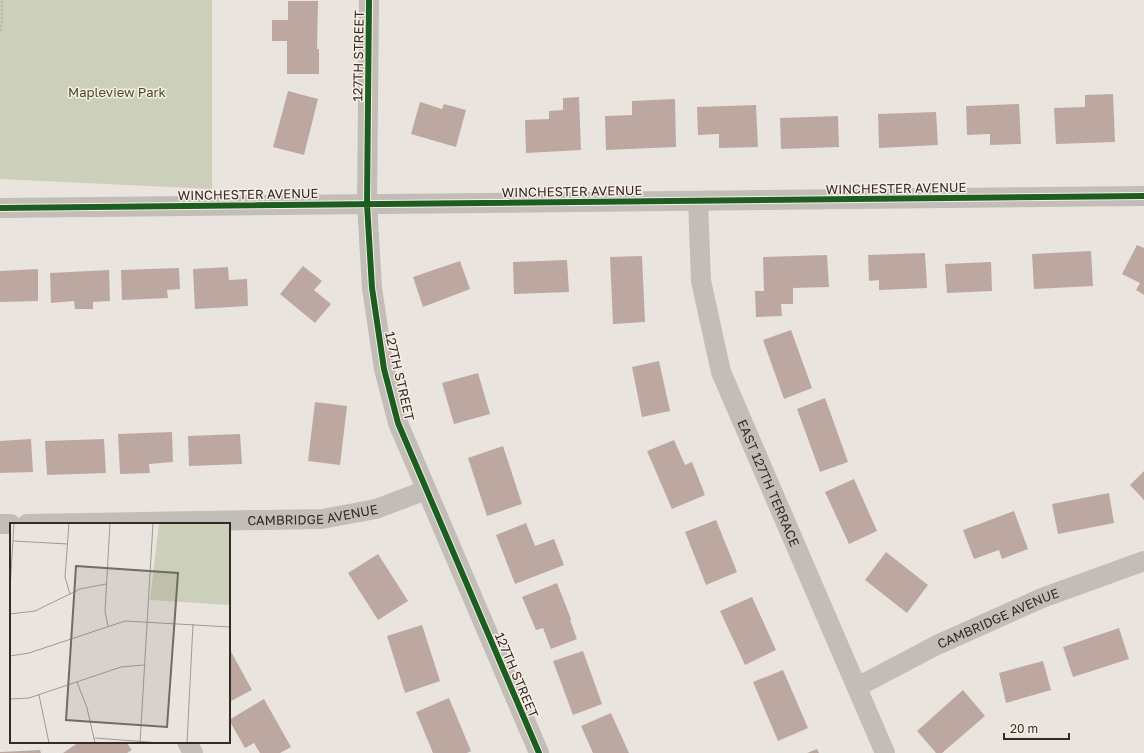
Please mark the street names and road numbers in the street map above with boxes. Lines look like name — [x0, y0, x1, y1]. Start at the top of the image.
street label: 127TH STREET — [349, 10, 367, 102]
street label: WINCHESTER AVENUE — [825, 179, 967, 197]
street label: WINCHESTER AVENUE — [501, 182, 643, 200]
street label: WINCHESTER AVENUE — [177, 185, 319, 203]
street label: 127TH STREET — [382, 330, 418, 422]
street label: EAST 127TH TERRACE — [734, 417, 803, 549]
street label: CAMBRIDGE AVENUE — [247, 501, 379, 528]
street label: CAMBRIDGE AVENUE — [935, 585, 1061, 652]
street label: 127TH STREET — [492, 630, 542, 720]

